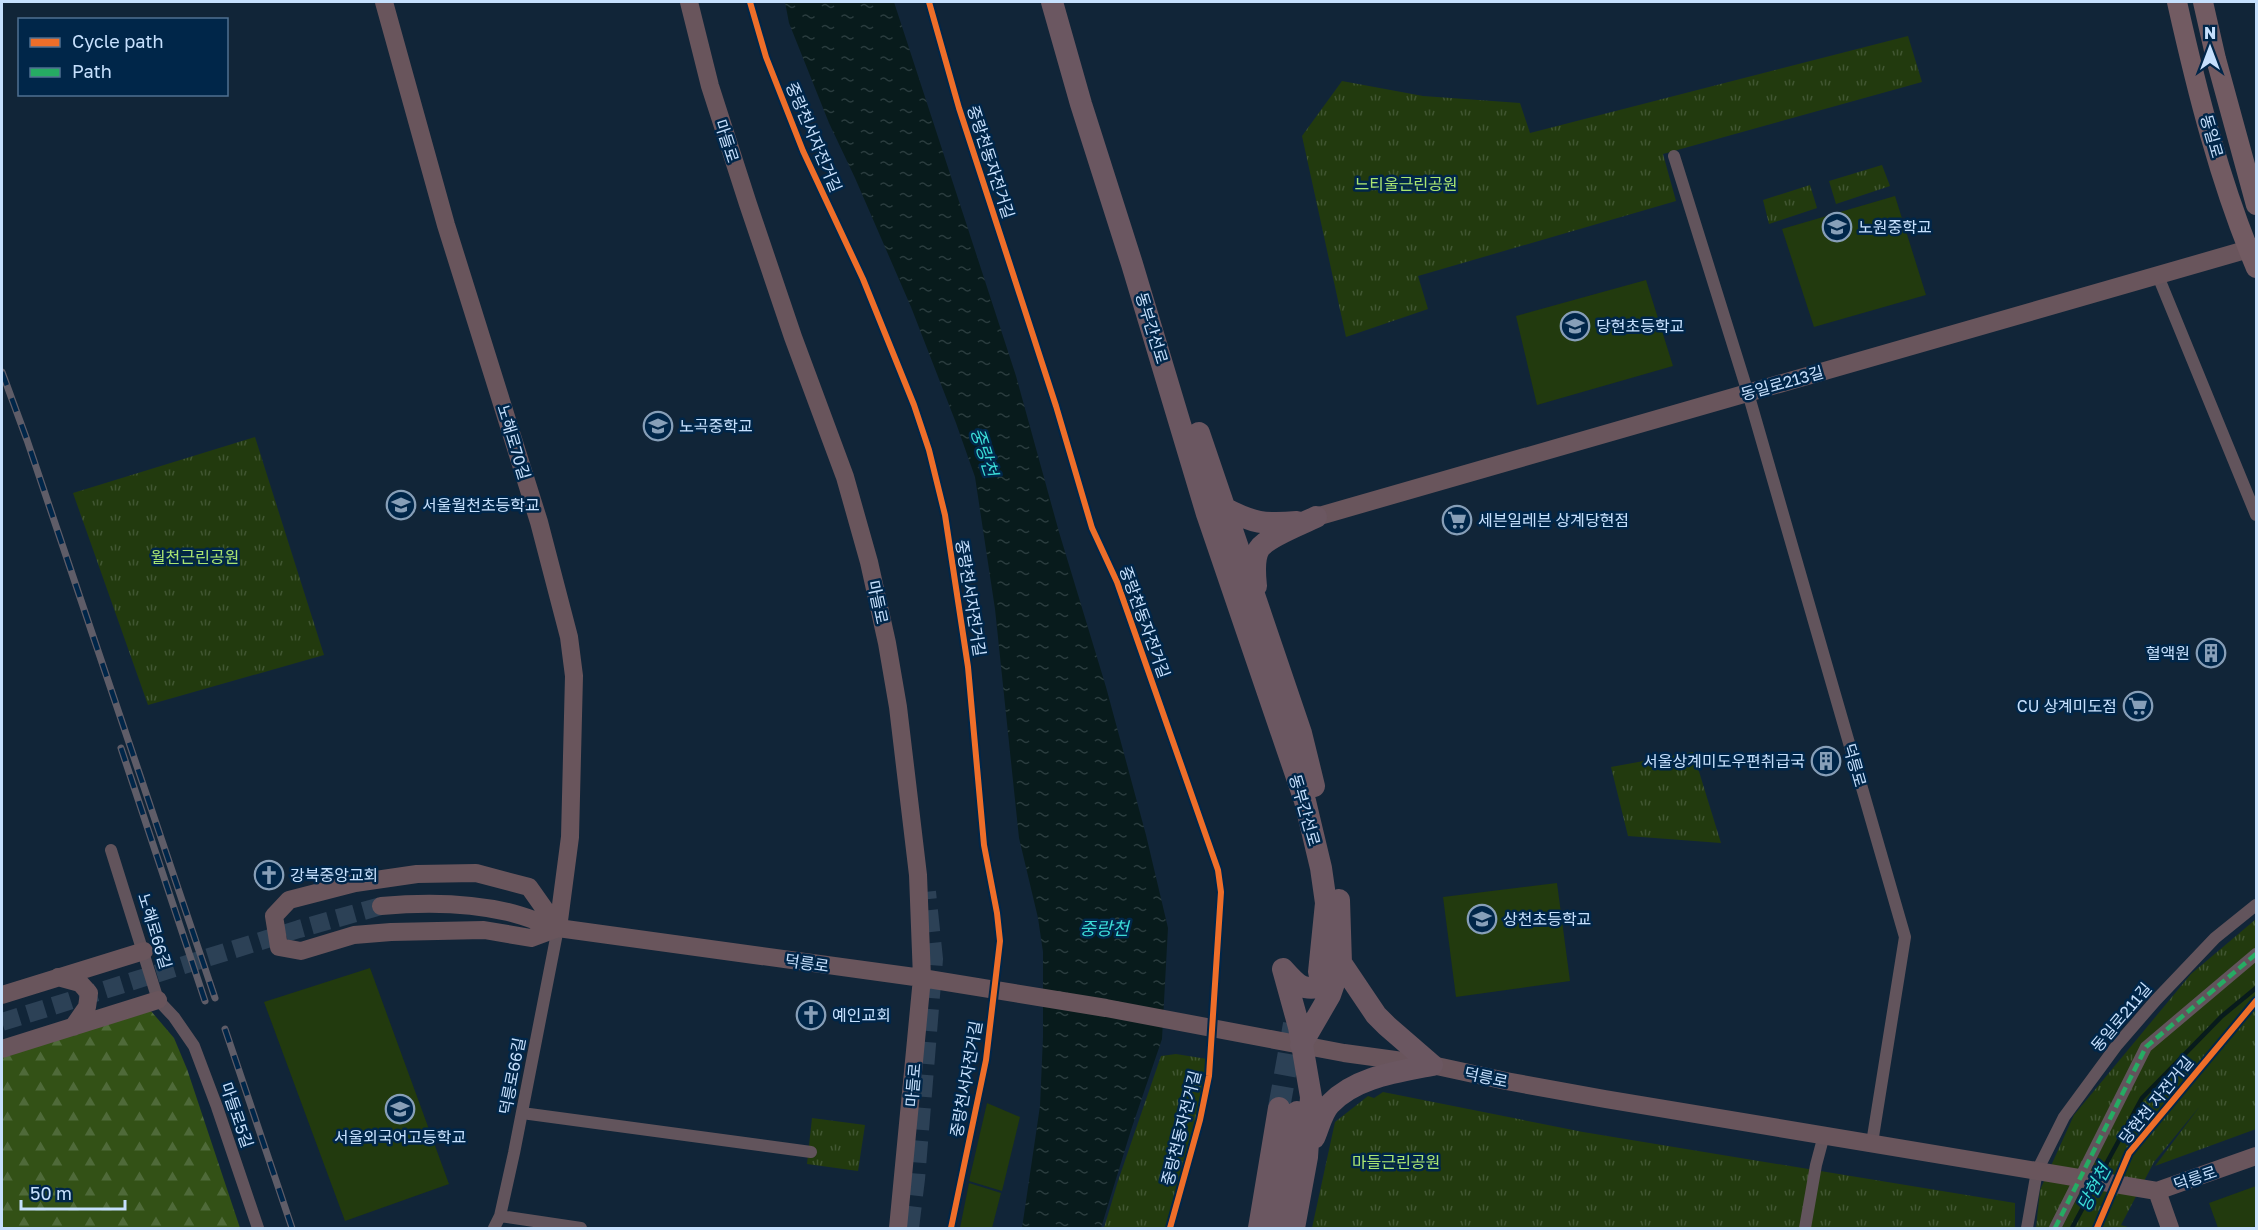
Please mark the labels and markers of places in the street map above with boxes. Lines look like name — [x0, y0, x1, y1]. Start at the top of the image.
school or university icon: 노원중학교 — [1821, 211, 1853, 243]
place label: 노원중학교 — [1858, 217, 1932, 237]
school or university icon: 당현초등학교 — [1559, 310, 1591, 342]
place label: 당현초등학교 — [1596, 316, 1684, 336]
school or university icon: 노곡중학교 — [642, 410, 674, 442]
place label: 노곡중학교 — [679, 416, 753, 436]
school or university icon: 서울월천초등학교 — [385, 489, 417, 521]
place label: 서울월천초등학교 — [422, 495, 540, 515]
supermarket icon: 세븐일레븐 상계당현점 — [1441, 504, 1473, 536]
place label: 세븐일레븐 상계당현점 — [1478, 510, 1629, 530]
building icon: 혈액원 — [2195, 637, 2227, 669]
place label: 혈액원 — [2146, 643, 2190, 663]
supermarket icon: CU 상계미도점 — [2122, 690, 2154, 722]
place label: CU 상계미도점 — [2017, 696, 2117, 716]
building icon: 서울상계미도우편취급국 — [1810, 745, 1842, 777]
place label: 서울상계미도우편취급국 — [1643, 751, 1805, 771]
church icon: 강북중앙교회 — [253, 859, 285, 891]
place label: 강북중앙교회 — [290, 865, 378, 885]
school or university icon: 상천초등학교 — [1466, 903, 1498, 935]
place label: 상천초등학교 — [1503, 909, 1591, 929]
church icon: 예인교회 — [795, 999, 827, 1031]
place label: 예인교회 — [832, 1005, 891, 1025]
school or university icon: 서울외국어고등학교 — [384, 1093, 416, 1125]
place label: 서울외국어고등학교 — [334, 1127, 466, 1147]

